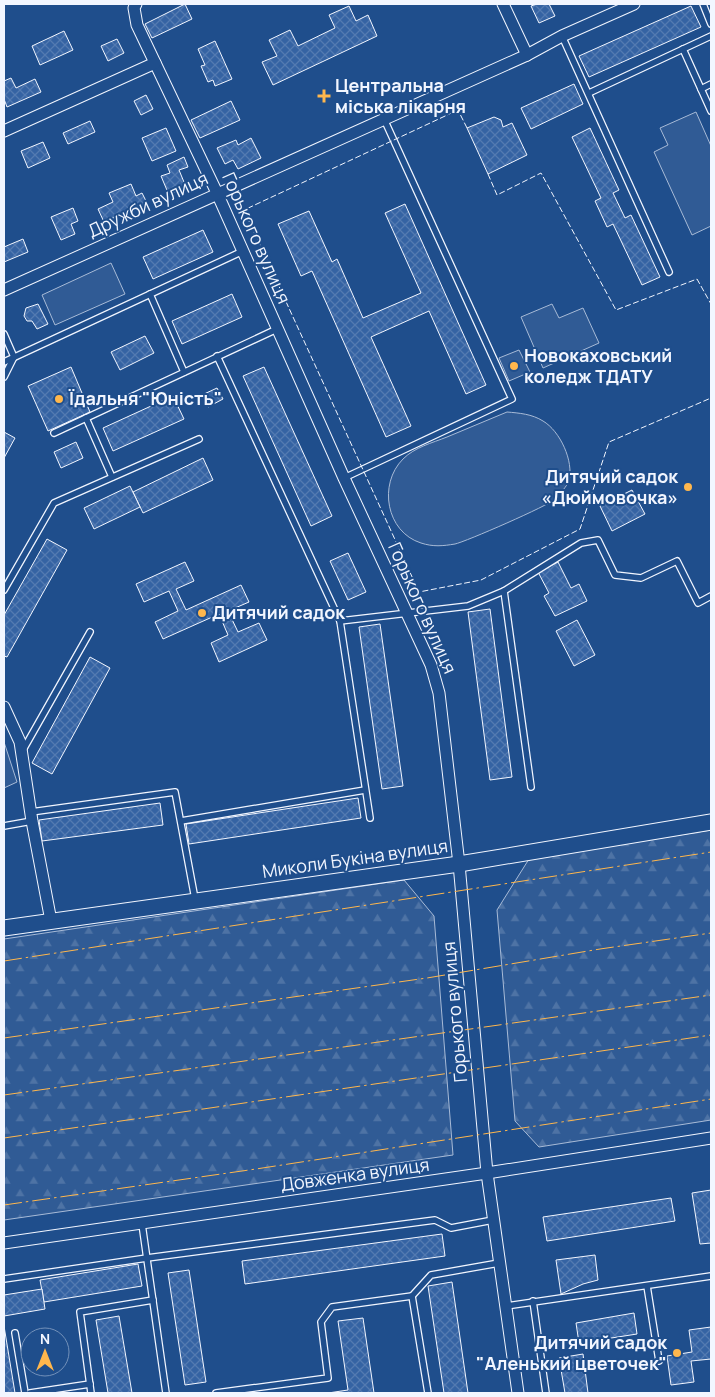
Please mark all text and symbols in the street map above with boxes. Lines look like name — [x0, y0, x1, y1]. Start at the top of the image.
place label: Центральна міська лікарня — [335, 73, 466, 118]
marker: Центральна міська лікарня — [317, 89, 331, 103]
street label: Дружби вулиця — [83, 166, 212, 243]
street label: Горького вулиця — [217, 168, 297, 307]
place label: Новокаховський коледж ТДАТУ — [524, 343, 672, 388]
marker: Новокаховський коледж ТДАТУ — [508, 360, 520, 372]
place label: Їдальня "Юність" — [68, 386, 222, 410]
marker: Їдальня "Юність" — [53, 393, 65, 405]
place label: Дитячий садок «Дюймовочка» — [541, 464, 679, 509]
marker: Дитячий садок «Дюймовочка» — [682, 481, 694, 493]
street label: Горького вулиця — [383, 538, 463, 677]
place label: Дитячий садок — [212, 600, 346, 624]
marker: Дитячий садок — [196, 607, 208, 619]
street label: Миколи Букіна вулиця — [261, 833, 449, 883]
street label: Горького вулиця — [436, 941, 472, 1084]
street label: Довженка вулиця — [279, 1152, 431, 1196]
north arrow — [20, 1327, 70, 1377]
text: N — [40, 1329, 50, 1348]
place label: Дитячий садок "Аленький цветочек" — [476, 1330, 668, 1375]
marker: Дитячий садок "Аленький цветочек" — [671, 1347, 683, 1359]

